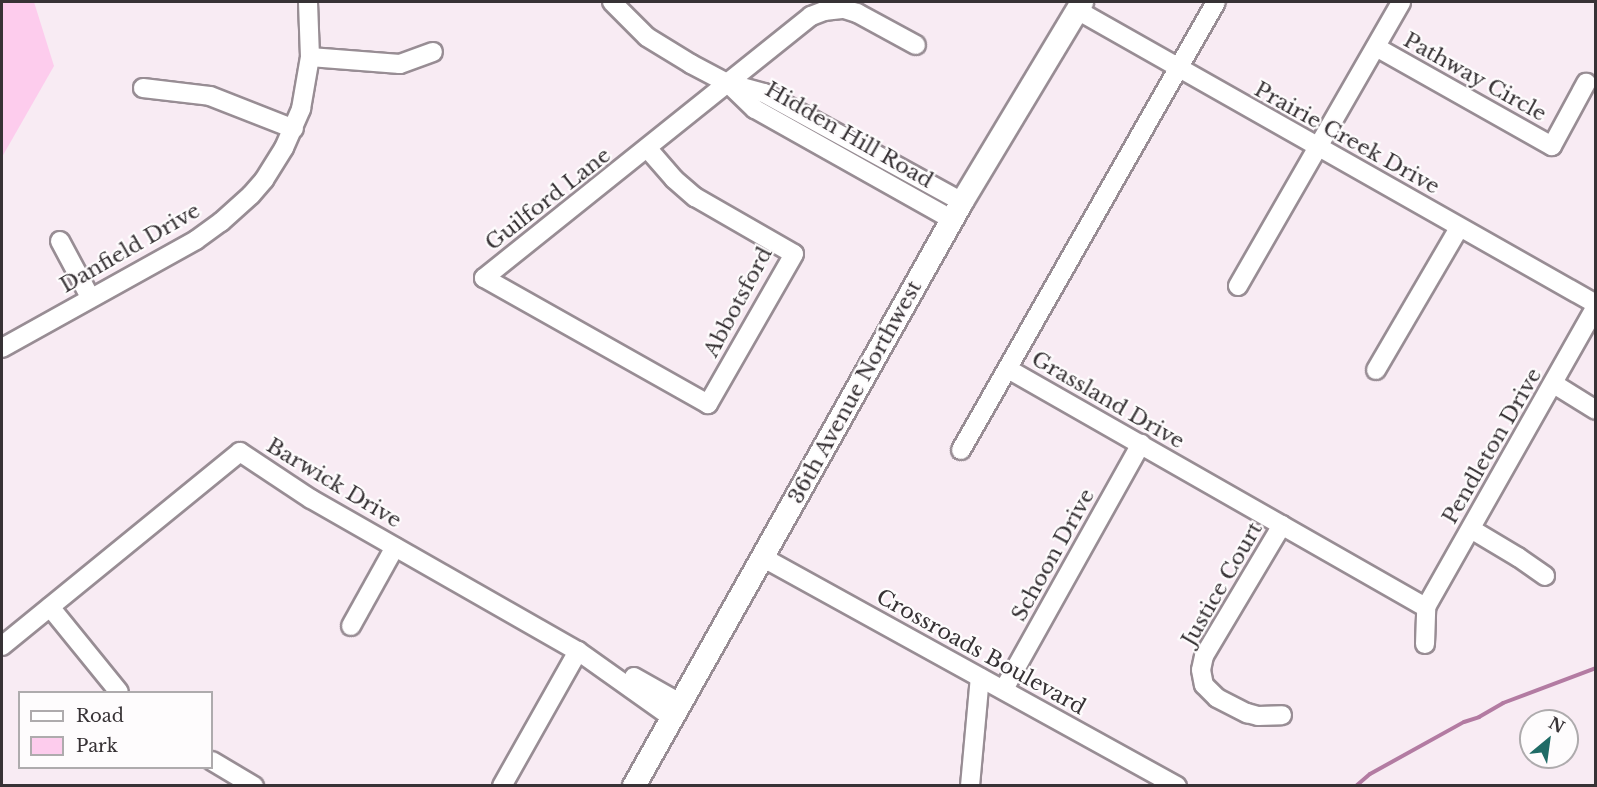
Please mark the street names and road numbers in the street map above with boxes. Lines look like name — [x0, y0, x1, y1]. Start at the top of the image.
street label: Pathway Circle — [1399, 27, 1551, 127]
street label: Hidden Hill Road — [761, 77, 937, 193]
street label: Prairie Creek Drive — [1250, 77, 1444, 199]
street label: Guilford Lane — [480, 142, 616, 256]
street label: Danfield Drive — [56, 198, 204, 298]
street label: Abbotsford — [698, 243, 778, 361]
street label: 36th Avenue Northwest — [783, 276, 927, 508]
street label: Grassland Drive — [1027, 346, 1189, 454]
street label: Pendleton Drive — [1437, 364, 1547, 528]
street label: Barwick Drive — [262, 433, 406, 533]
street label: Schoon Drive — [1006, 485, 1100, 625]
street label: Justice Court — [1176, 518, 1268, 650]
street label: Crossroads Boulevard — [872, 584, 1090, 720]

